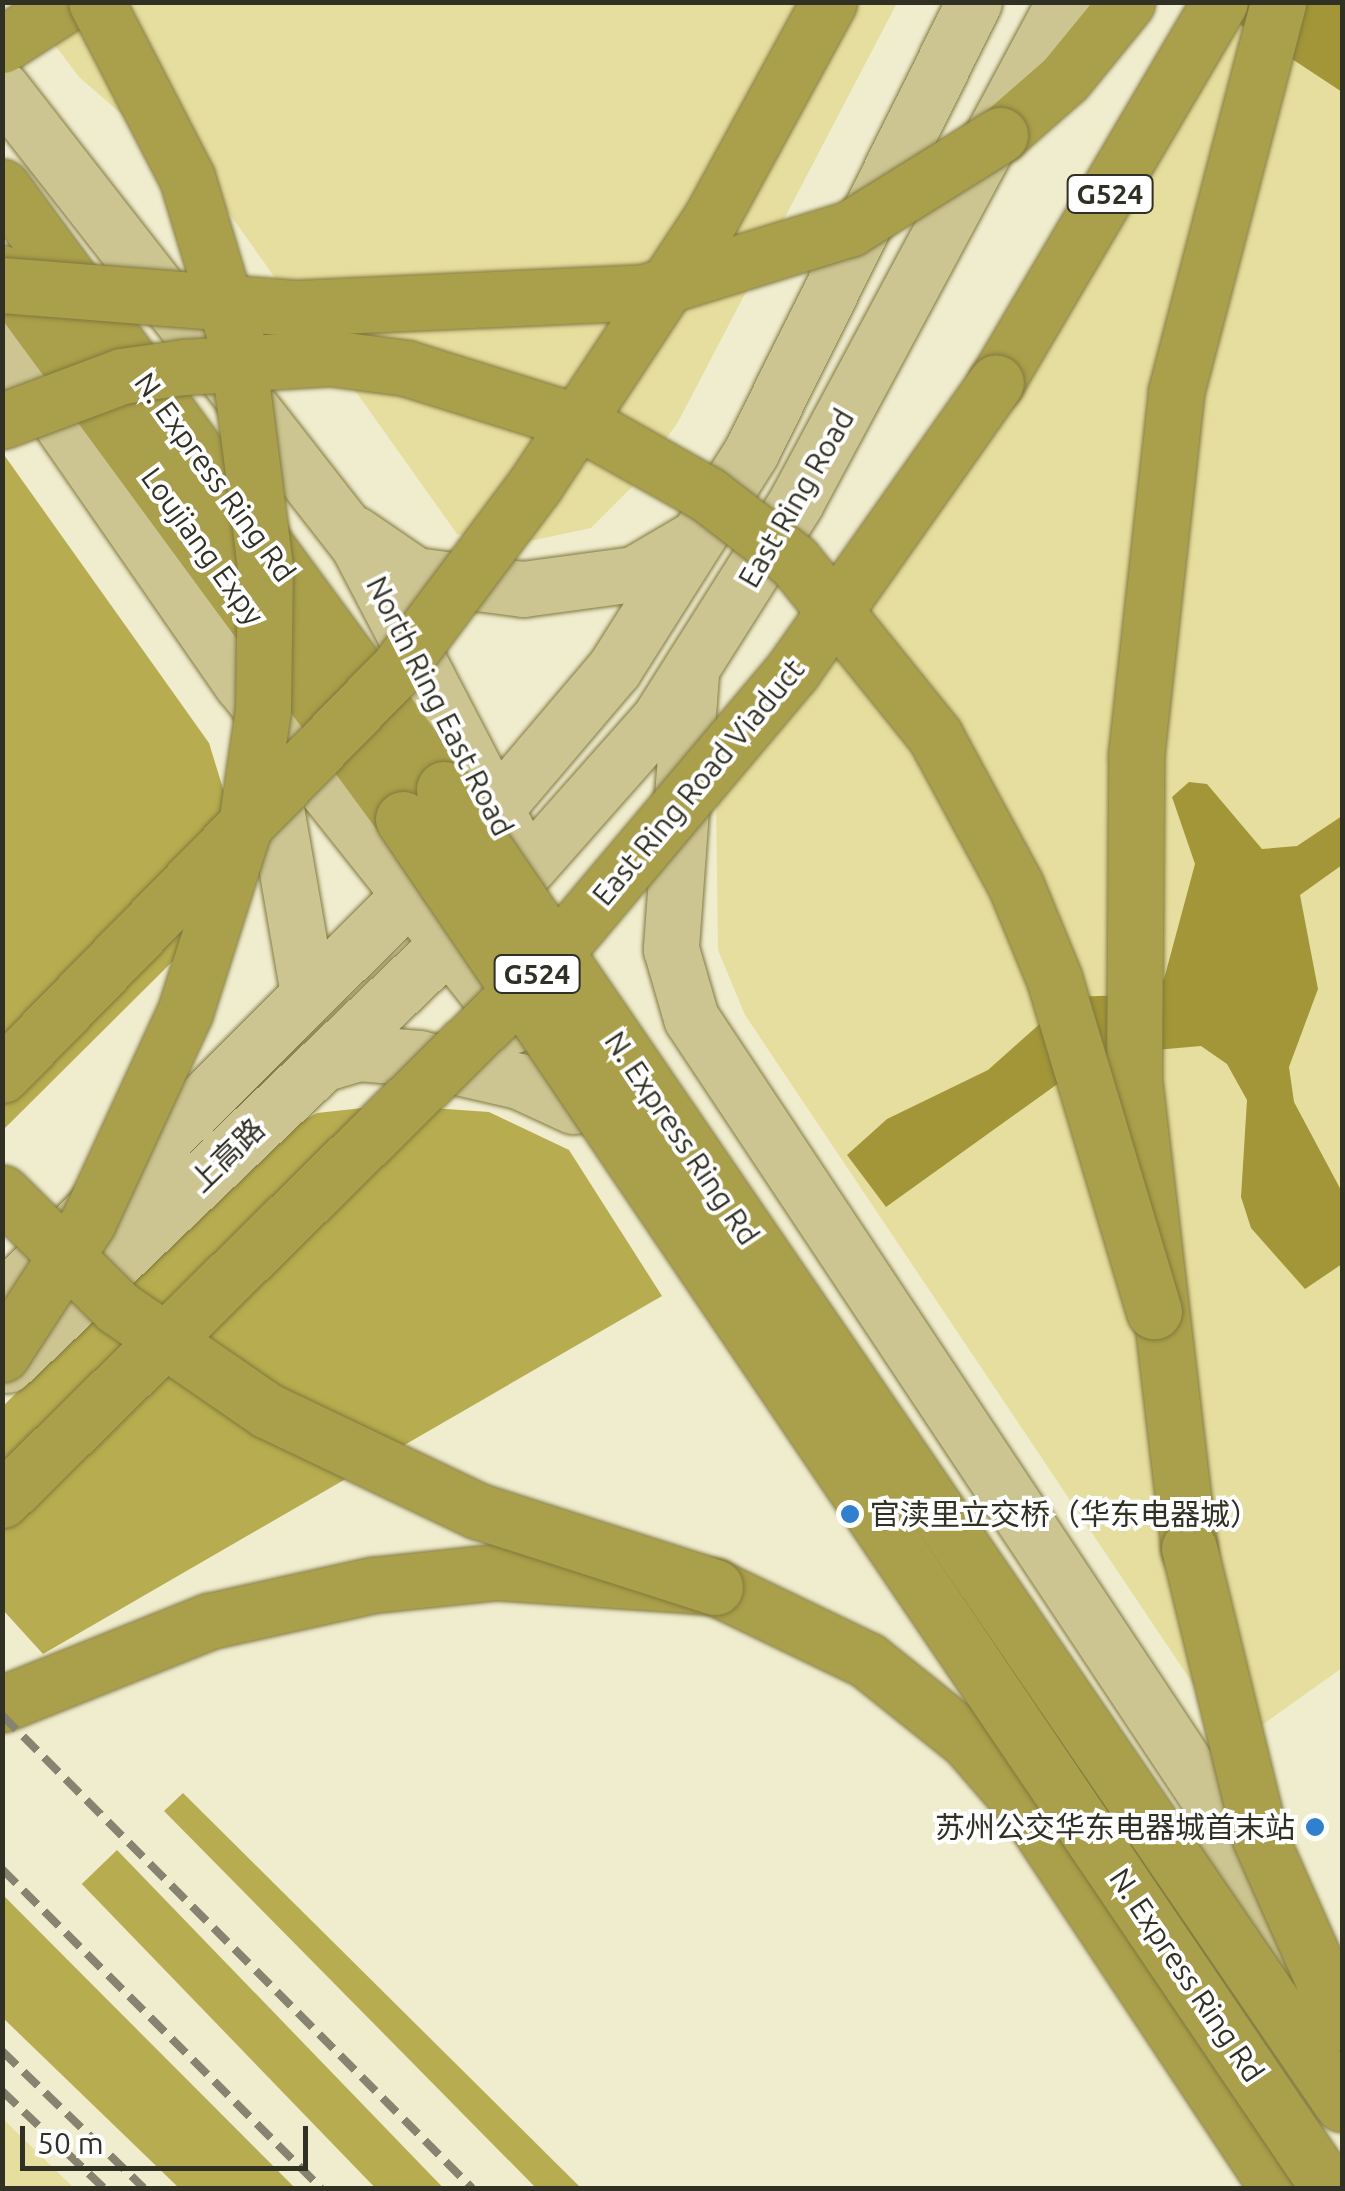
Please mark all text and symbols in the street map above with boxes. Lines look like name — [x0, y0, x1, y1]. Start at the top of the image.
road number: G524 — [1065, 171, 1155, 217]
street label: N. Express Ring Rd — [127, 365, 303, 589]
street label: East Ring Road — [730, 402, 862, 594]
street label: Loujiang Expy — [134, 460, 272, 632]
street label: North Ring East Road — [359, 570, 521, 842]
street label: East Ring Road Viaduct — [584, 652, 812, 912]
road number: G524 — [492, 951, 582, 997]
street label: N. Express Ring Rd — [597, 1024, 767, 1252]
street label: 上高路 — [182, 1111, 272, 1199]
place label: 官渎里立交桥（华东电器城） — [870, 1496, 1260, 1532]
marker: 官渎里立交桥（华东电器城） — [839, 1503, 861, 1525]
place label: 苏州公交华东电器城首末站 — [935, 1809, 1295, 1845]
marker: 苏州公交华东电器城首末站 — [1304, 1816, 1326, 1838]
street label: N. Express Ring Rd — [1102, 1861, 1272, 2089]
scale bar — [25, 2106, 312, 2168]
text: 50 m — [37, 2126, 104, 2160]

